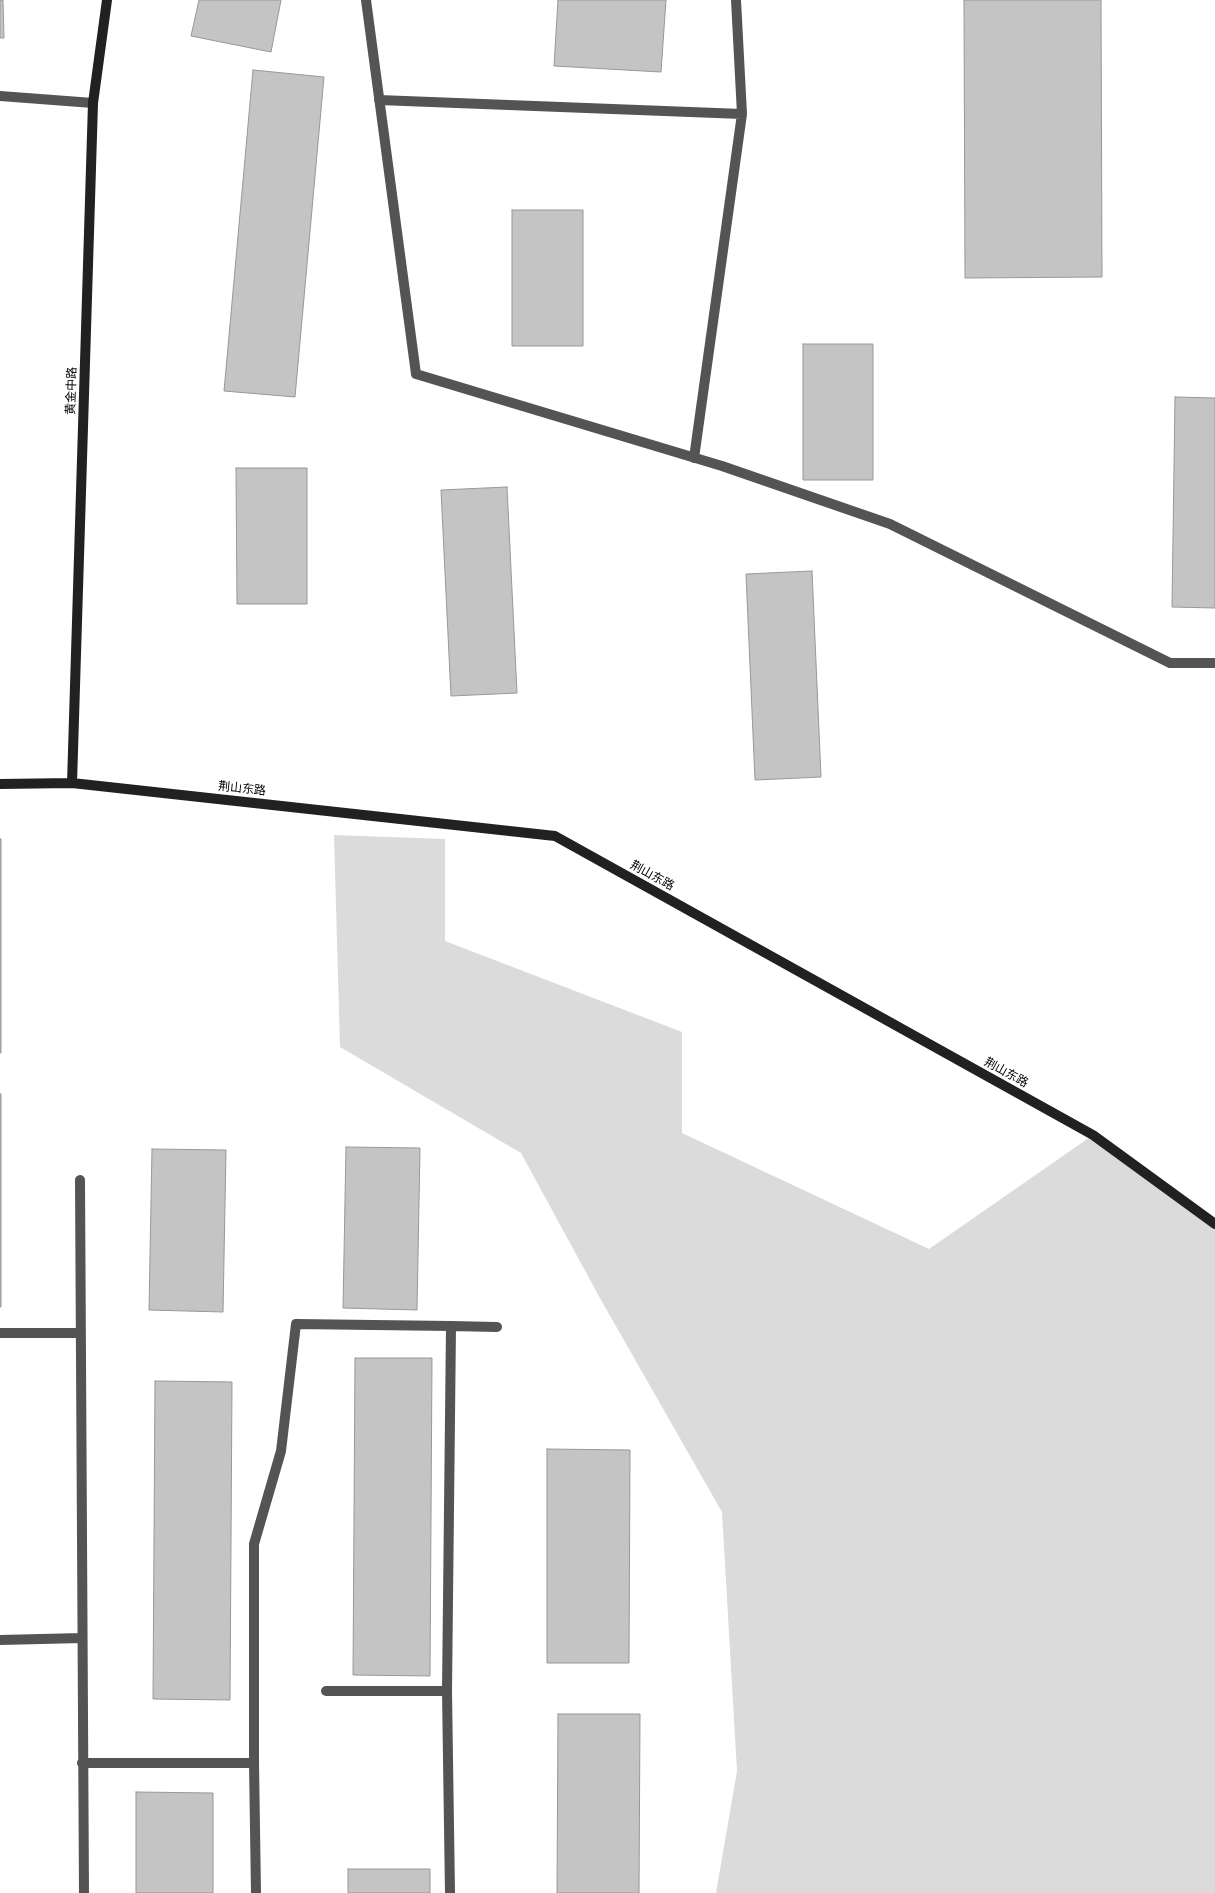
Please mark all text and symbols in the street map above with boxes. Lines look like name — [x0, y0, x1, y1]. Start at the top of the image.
street label: 黄金中路 — [64, 367, 80, 415]
street label: 荆山东路 — [217, 779, 267, 799]
street label: 荆山东路 — [628, 858, 676, 894]
street label: 荆山东路 — [982, 1055, 1030, 1091]

